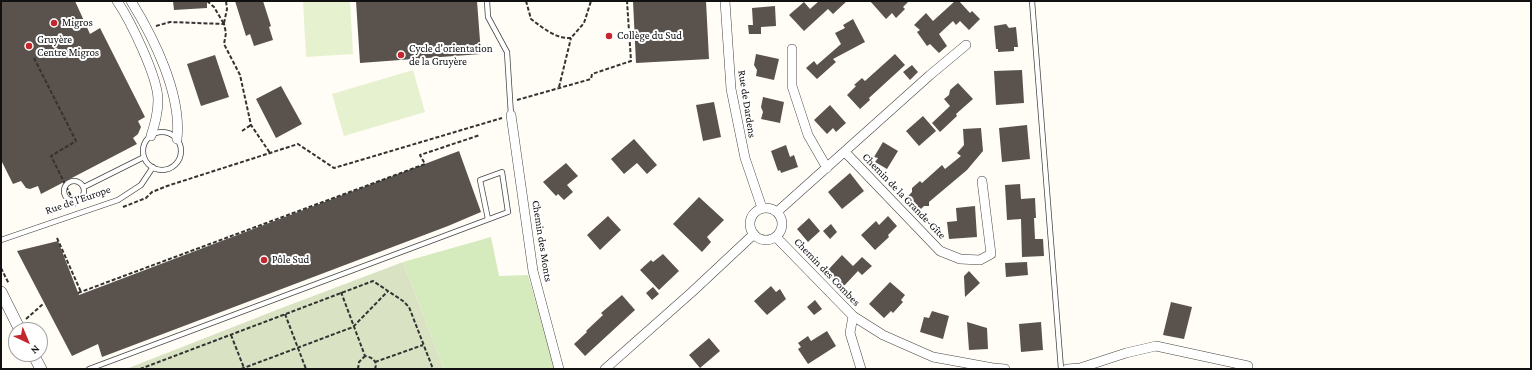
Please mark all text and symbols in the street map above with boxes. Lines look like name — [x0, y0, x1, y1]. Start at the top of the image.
place label: Migros — [62, 16, 93, 30]
marker: Migros — [49, 18, 59, 28]
place label: Collège du Sud — [617, 29, 682, 43]
marker: Collège du Sud — [604, 31, 614, 41]
place label: Gruyère Centre Migros — [37, 33, 99, 59]
marker: Gruyère Centre Migros — [24, 41, 34, 51]
place label: Cycle d'orientation de la Gruyère — [409, 42, 493, 68]
marker: Cycle d'orientation de la Gruyère — [396, 50, 406, 60]
street label: Rue de Dardens — [735, 69, 759, 139]
street label: Chemin de la Grande-Gîte — [860, 150, 948, 242]
street label: Rue de l'Europe — [44, 183, 112, 217]
street label: Chemin des Monts — [529, 199, 555, 283]
street label: Chemin des Combes — [791, 235, 863, 309]
place label: Pôle Sud — [272, 253, 309, 267]
marker: Pôle Sud — [259, 255, 269, 265]
north arrow — [8, 322, 48, 362]
text: N — [29, 343, 43, 357]

